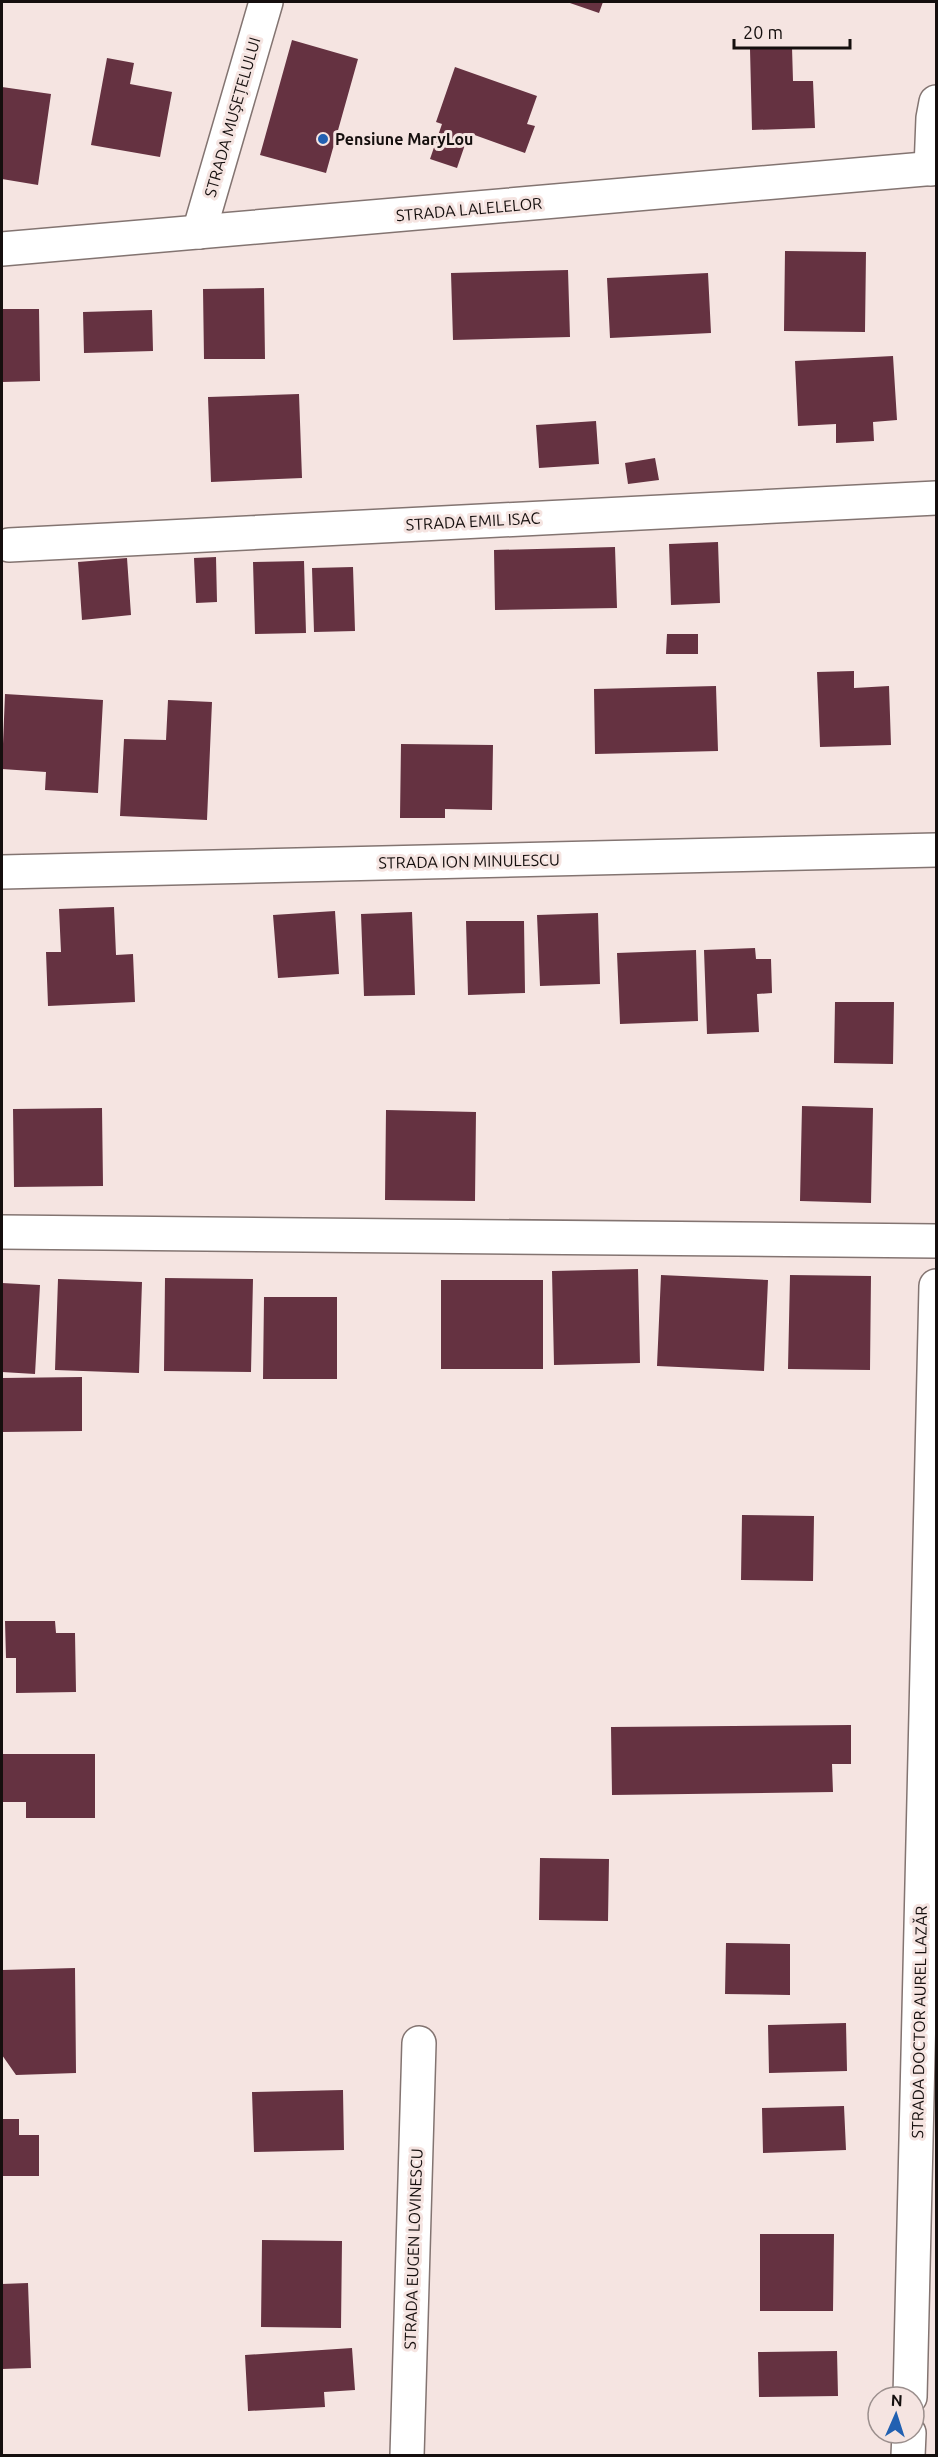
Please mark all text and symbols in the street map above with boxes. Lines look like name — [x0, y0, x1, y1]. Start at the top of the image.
scale bar — [734, 12, 850, 50]
text: 20 m — [743, 22, 783, 42]
street label: STRADA MUȘEȚELULUI — [201, 35, 263, 199]
place label: Pensiune MaryLou — [335, 130, 473, 148]
marker: Pensiune MaryLou — [316, 132, 330, 146]
street label: STRADA LALELELOR — [395, 194, 543, 224]
street label: STRADA EMIL ISAC — [405, 508, 541, 534]
street label: STRADA ION MINULESCU — [378, 850, 560, 872]
street label: STRADA DOCTOR AUREL LAZĂR — [907, 1905, 930, 2139]
street label: STRADA EUGEN LOVINESCU — [400, 2148, 426, 2350]
north arrow — [866, 2385, 926, 2445]
text: N — [890, 2391, 903, 2409]

